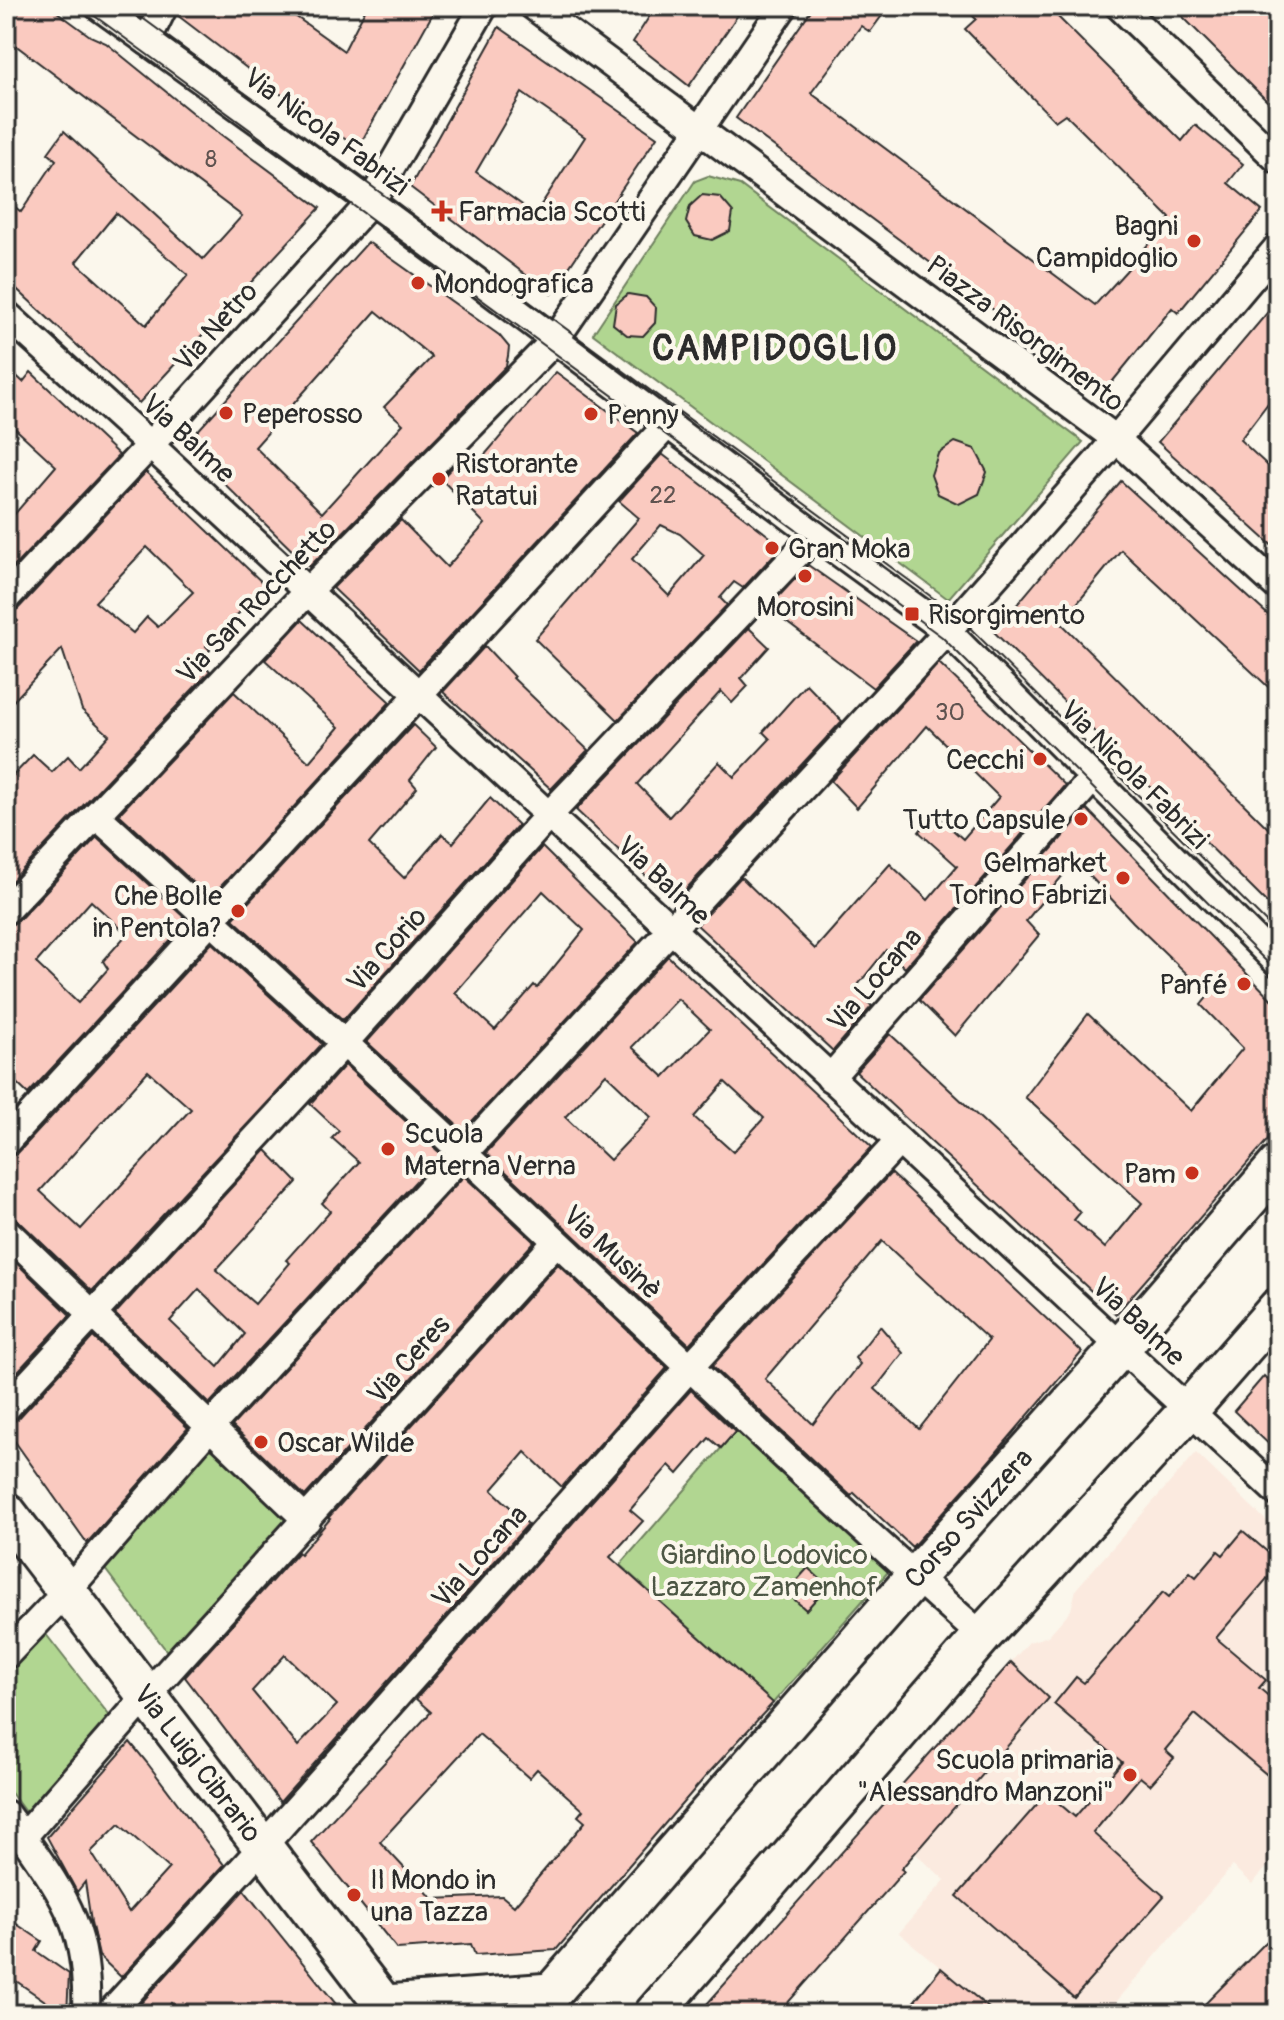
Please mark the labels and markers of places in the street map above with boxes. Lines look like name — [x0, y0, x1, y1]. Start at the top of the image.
place label: Farmacia Scotti — [458, 195, 646, 230]
marker: Farmacia Scotti — [433, 202, 451, 220]
place label: Bagni Campidoglio — [1036, 209, 1178, 276]
marker: Bagni Campidoglio — [1185, 232, 1203, 250]
place label: Mondografica — [434, 267, 594, 302]
marker: Mondografica — [409, 274, 427, 292]
place label: Peperosso — [242, 397, 363, 432]
place label: Penny — [607, 398, 679, 433]
marker: Peperosso — [217, 404, 235, 422]
marker: Penny — [582, 405, 600, 423]
place label: Ristorante Ratatui — [455, 447, 578, 514]
marker: Ristorante Ratatui — [430, 470, 448, 488]
place label: Gran Moka — [788, 532, 911, 567]
marker: Gran Moka — [763, 539, 781, 557]
marker: Morosini — [796, 567, 814, 585]
place label: Morosini — [756, 590, 854, 625]
place label: Risorgimento — [928, 598, 1085, 633]
marker: Risorgimento — [903, 605, 921, 623]
place label: Cecchi — [946, 743, 1024, 778]
marker: Cecchi — [1031, 750, 1049, 768]
place label: Tutto Capsule — [903, 803, 1065, 838]
marker: Tutto Capsule — [1072, 810, 1090, 828]
place label: Gelmarket Torino Fabrizi — [949, 846, 1108, 913]
marker: Gelmarket Torino Fabrizi — [1114, 869, 1132, 887]
place label: Che Bolle in Pentola? — [93, 879, 222, 946]
marker: Che Bolle in Pentola? — [229, 902, 247, 920]
place label: Panfé — [1159, 968, 1228, 1003]
marker: Panfé — [1235, 975, 1253, 993]
place label: Scuola Materna Verna — [404, 1117, 576, 1184]
marker: Scuola Materna Verna — [379, 1140, 397, 1158]
place label: Pam — [1124, 1157, 1176, 1192]
marker: Pam — [1183, 1164, 1201, 1182]
place label: Oscar Wilde — [277, 1426, 414, 1461]
marker: Oscar Wilde — [252, 1433, 270, 1451]
place label: Scuola primaria "Alessandro Manzoni" — [857, 1743, 1114, 1810]
marker: Scuola primaria "Alessandro Manzoni" — [1121, 1766, 1139, 1784]
place label: Il Mondo in una Tazza — [370, 1863, 496, 1930]
marker: Il Mondo in una Tazza — [345, 1886, 363, 1904]

